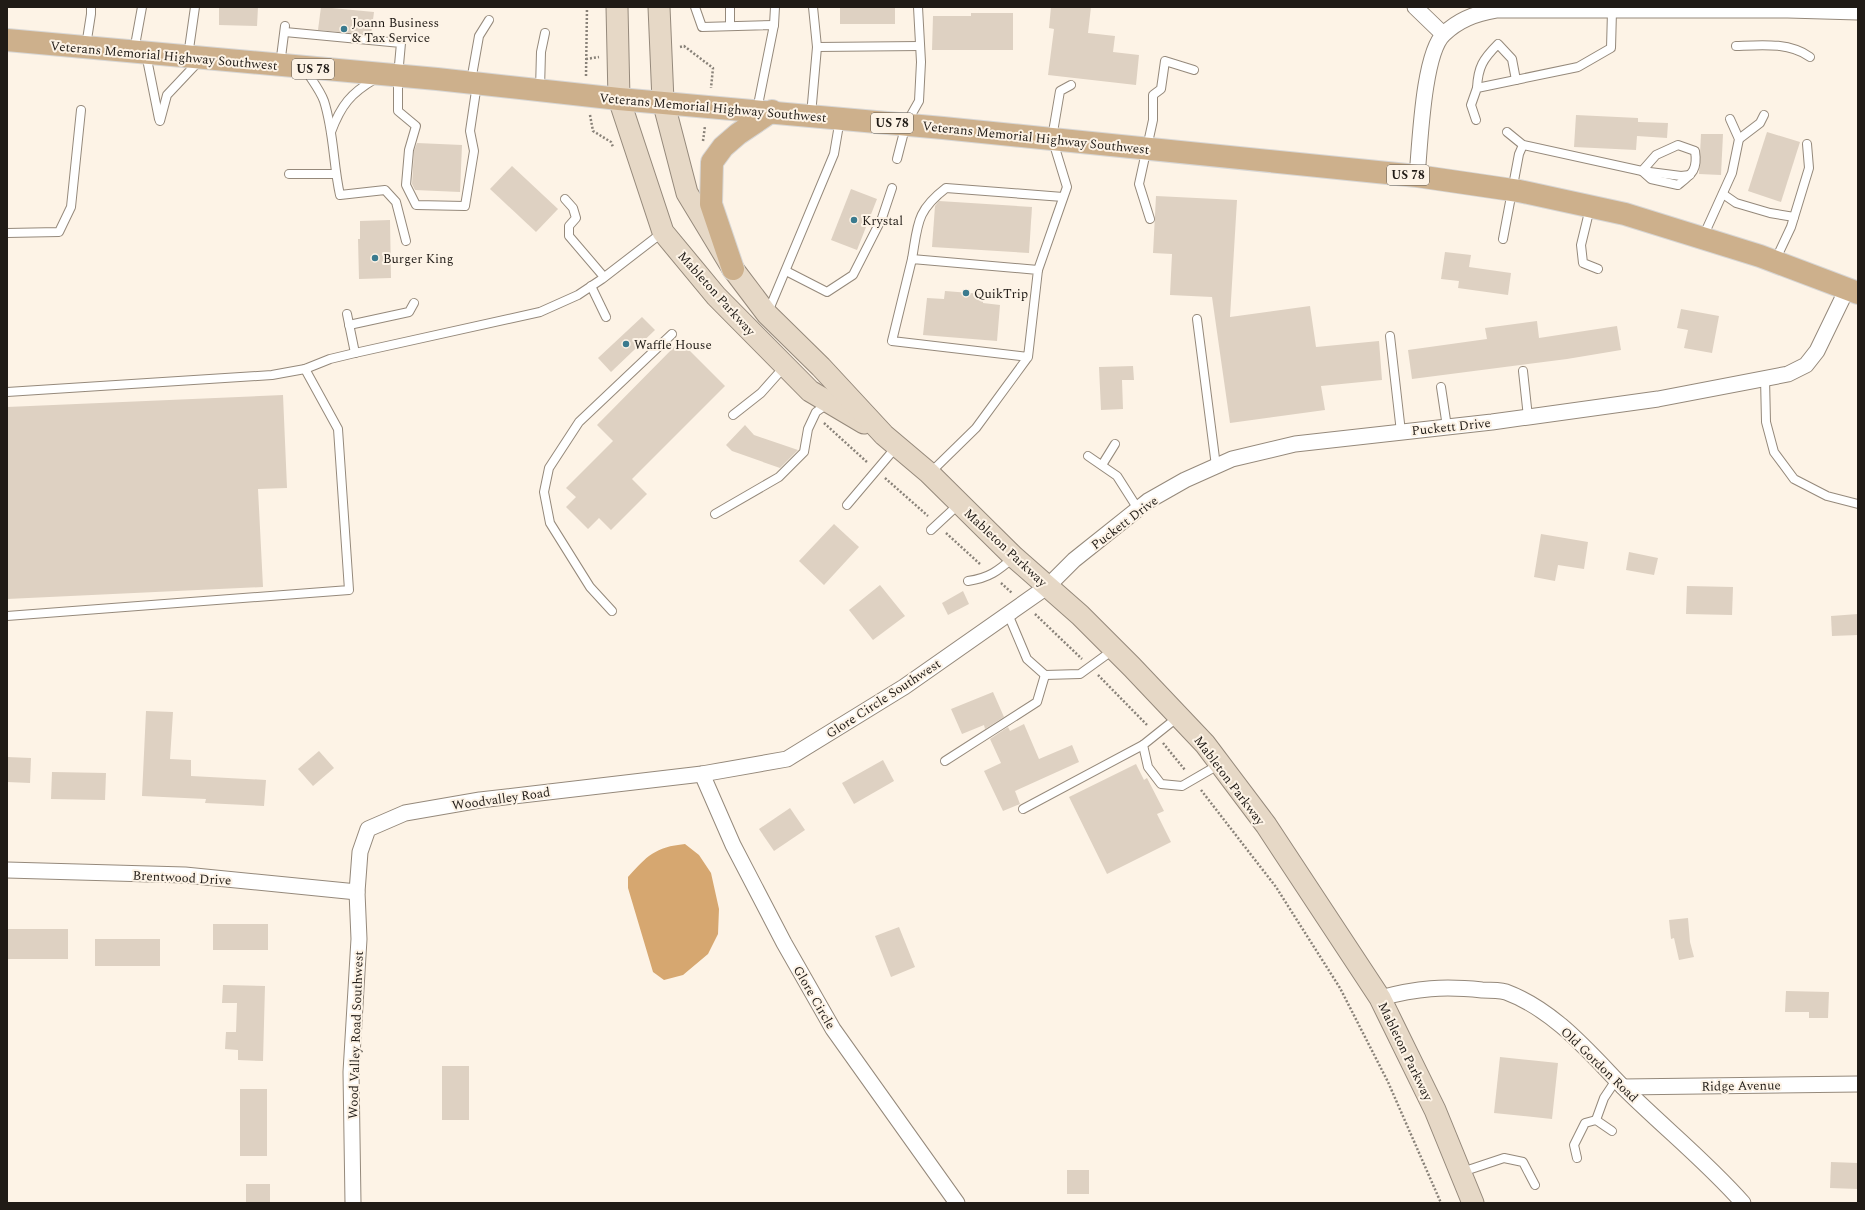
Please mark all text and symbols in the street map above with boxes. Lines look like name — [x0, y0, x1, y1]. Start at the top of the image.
place label: Joann Business & Tax Service — [352, 13, 439, 48]
marker: Joann Business & Tax Service — [339, 24, 349, 34]
street label: Veterans Memorial Highway Southwest — [49, 36, 279, 76]
road number: US 78 — [292, 59, 334, 79]
street label: Veterans Memorial Highway Southwest — [598, 88, 828, 128]
road number: US 78 — [871, 113, 913, 133]
street label: Veterans Memorial Highway Southwest — [921, 116, 1151, 160]
road number: US 78 — [1387, 165, 1429, 185]
place label: Krystal — [862, 211, 903, 231]
marker: Krystal — [849, 215, 859, 225]
street label: Mableton Parkway — [673, 247, 760, 341]
place label: Burger King — [383, 249, 454, 269]
marker: Burger King — [370, 253, 380, 263]
place label: QuikTrip — [974, 284, 1028, 304]
marker: QuikTrip — [961, 288, 971, 298]
place label: Waffle House — [634, 335, 712, 355]
marker: Waffle House — [621, 339, 631, 349]
street label: Puckett Drive — [1411, 413, 1492, 441]
street label: Puckett Drive — [1087, 491, 1162, 555]
street label: Mableton Parkway — [959, 504, 1052, 592]
street label: Glore Circle Southwest — [822, 654, 945, 744]
street label: Mableton Parkway — [1189, 732, 1270, 830]
street label: Woodvalley Road — [451, 782, 552, 816]
street label: Brentwood Drive — [132, 865, 232, 891]
street label: Wood Valley Road Southwest — [343, 950, 369, 1119]
street label: Glore Circle — [788, 962, 840, 1033]
street label: Mableton Parkway — [1373, 999, 1438, 1105]
street label: Old Gordon Road — [1556, 1022, 1643, 1107]
street label: Ridge Avenue — [1701, 1075, 1781, 1097]

